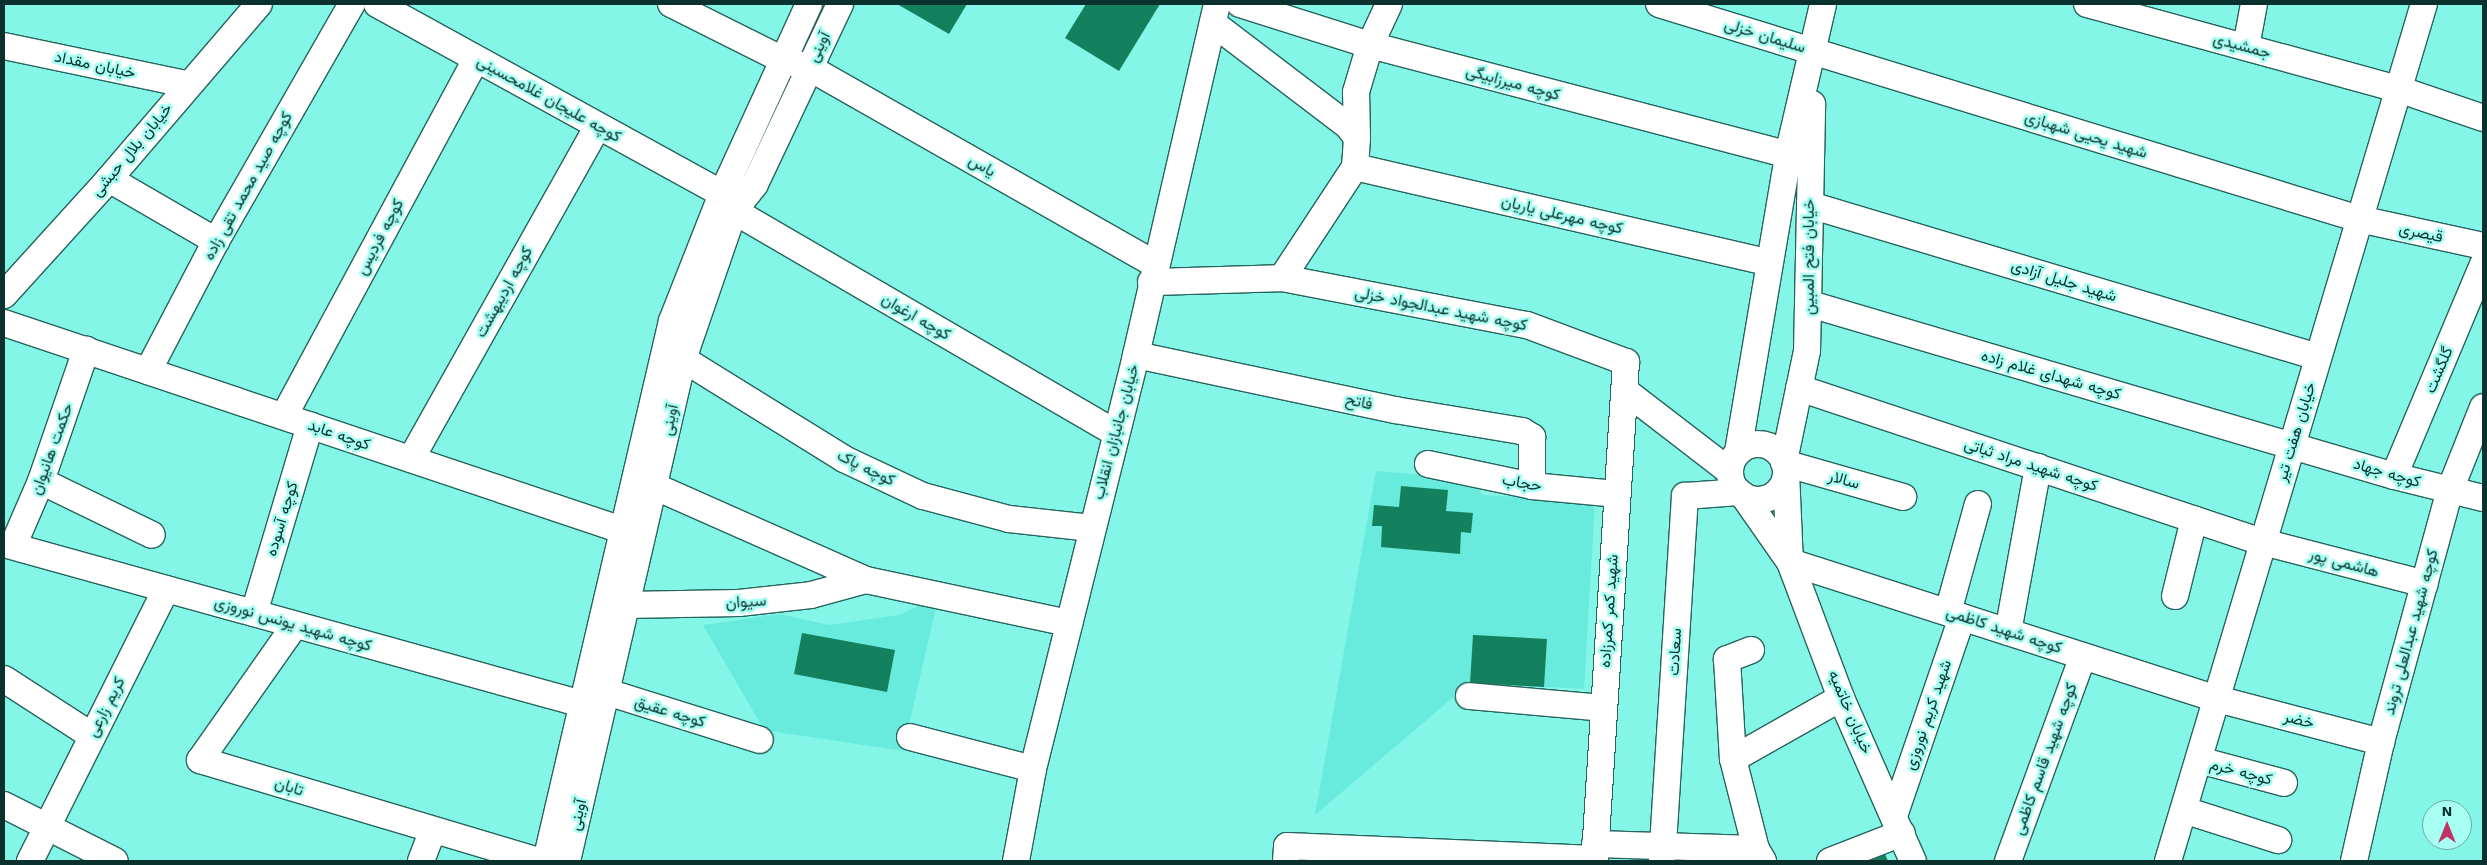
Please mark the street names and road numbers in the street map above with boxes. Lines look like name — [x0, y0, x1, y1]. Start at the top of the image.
street label: سلیمان خزلی — [1722, 15, 1808, 57]
street label: آوینی — [803, 29, 835, 65]
street label: جمشیدی — [2211, 29, 2273, 63]
street label: خیابان مقداد — [53, 47, 137, 83]
street label: کوچه علیجان غلامحسینی — [474, 51, 624, 147]
street label: کوچه میرزابیگی — [1464, 61, 1562, 105]
street label: خیابان بلال حبشی — [87, 99, 177, 201]
street label: شهید یحیی شهبازی — [2022, 107, 2150, 163]
street label: کوچه صید محمد تقی زاده — [199, 108, 297, 264]
street label: یاس — [965, 151, 999, 181]
street label: کوچه مهرعلی یاریان — [1499, 192, 1625, 238]
street label: کوچه فردیس — [352, 196, 408, 278]
street label: خیابان فتح المبین — [1799, 199, 1819, 315]
street label: قیصری — [2397, 219, 2445, 247]
street label: کوچه اردیبهشت — [471, 243, 537, 341]
street label: شهید جلیل آزادی — [2009, 256, 2119, 306]
street label: کوچه شهید عبدالجواد خزلی — [1353, 283, 1529, 335]
street label: کوچه ارغوان — [878, 290, 954, 344]
street label: گلگشت — [2421, 344, 2457, 396]
street label: کوچه شهدای غلام زاده — [1979, 346, 2123, 404]
street label: خیابان جانبازان انقلاب — [1089, 362, 1143, 502]
street label: خیابان هفت تیر — [2272, 380, 2320, 484]
street label: فاتح — [1344, 390, 1374, 414]
street label: حکمت هانیوان — [26, 400, 78, 498]
street label: آوینی — [657, 403, 683, 437]
street label: کوچه عابد — [305, 415, 373, 455]
street label: کوچه شهید مراد ثباتی — [1962, 434, 2100, 496]
street label: کوچه پاک — [834, 446, 898, 490]
street label: کوچه جهاد — [2351, 454, 2423, 492]
street label: سالار — [1826, 466, 1862, 494]
street label: حجاب — [1501, 470, 1543, 496]
street label: کوچه آسوده — [262, 479, 302, 559]
street label: هاشمی پور — [2307, 544, 2381, 582]
street label: کوچه شهید عبدالعلی تروند — [2380, 547, 2442, 717]
street label: شهید کمر کمرزاده — [1595, 554, 1623, 668]
street label: سیوان — [725, 591, 767, 613]
street label: کوچه شهید یونس نوروزی — [212, 592, 374, 656]
street label: کوچه شهید کاظمی — [1944, 602, 2064, 658]
street label: سعادت — [1664, 628, 1686, 676]
street label: شهید کریم نوروزی — [1900, 658, 1956, 772]
street label: خیابان خاتمیه — [1824, 667, 1876, 757]
street label: کریم زارعی — [83, 674, 129, 740]
street label: کوچه شهید قاسم کاظمی — [2009, 680, 2081, 838]
street label: کوچه عقیق — [632, 692, 708, 732]
street label: خضر — [2282, 707, 2316, 733]
street label: کوچه خرم — [2208, 754, 2274, 790]
street label: تابان — [272, 774, 306, 800]
street label: آوینی — [565, 797, 591, 833]

